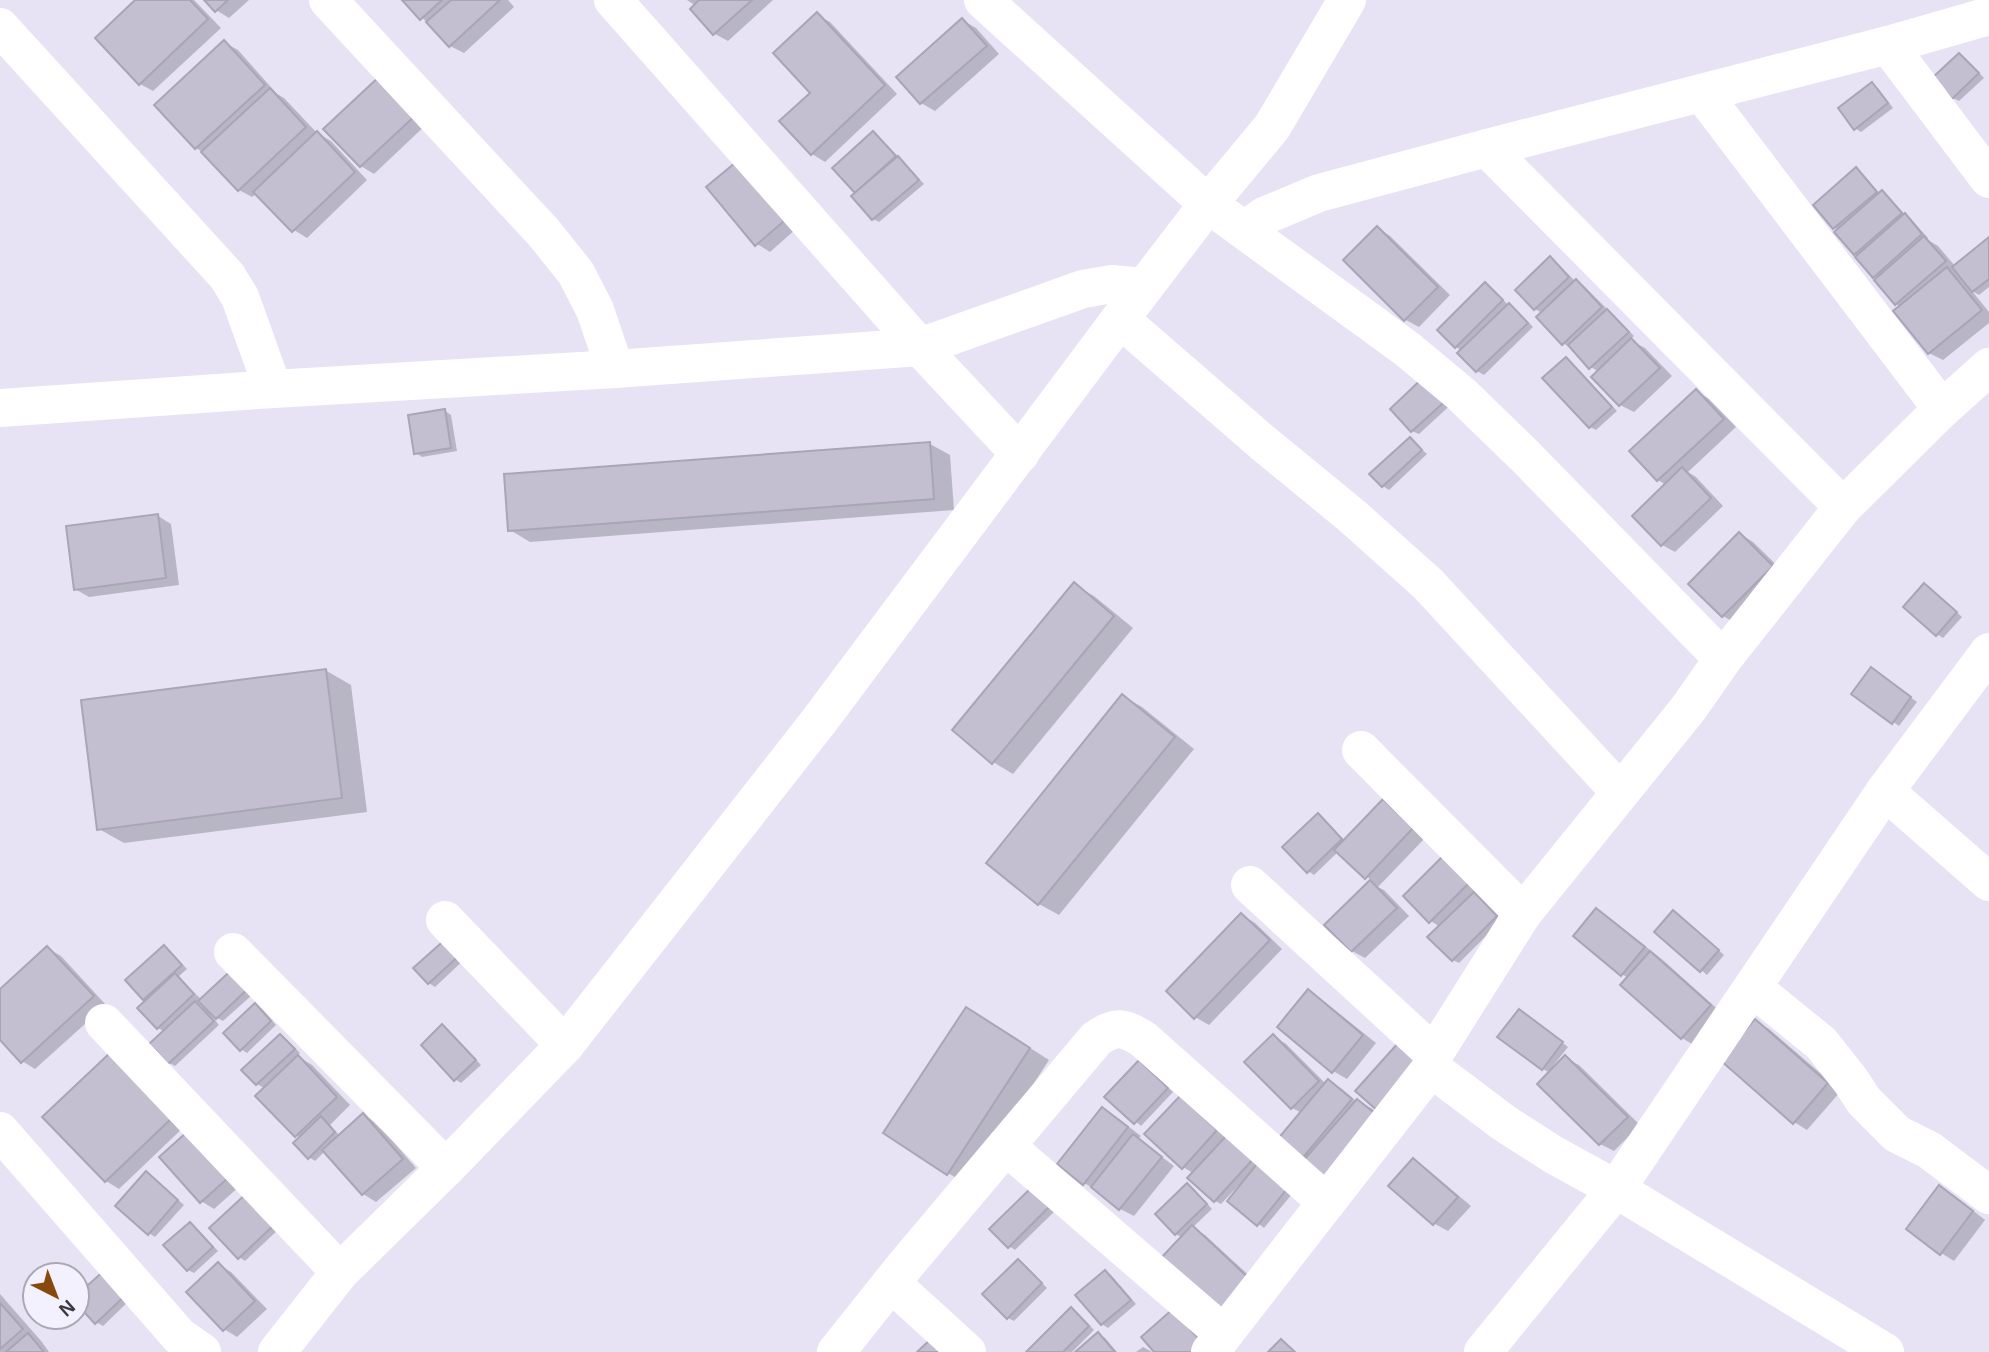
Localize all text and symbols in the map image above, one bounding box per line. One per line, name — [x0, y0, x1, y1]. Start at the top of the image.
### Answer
north arrow — [21, 1261, 91, 1331]
text: N — [55, 1296, 79, 1321]

